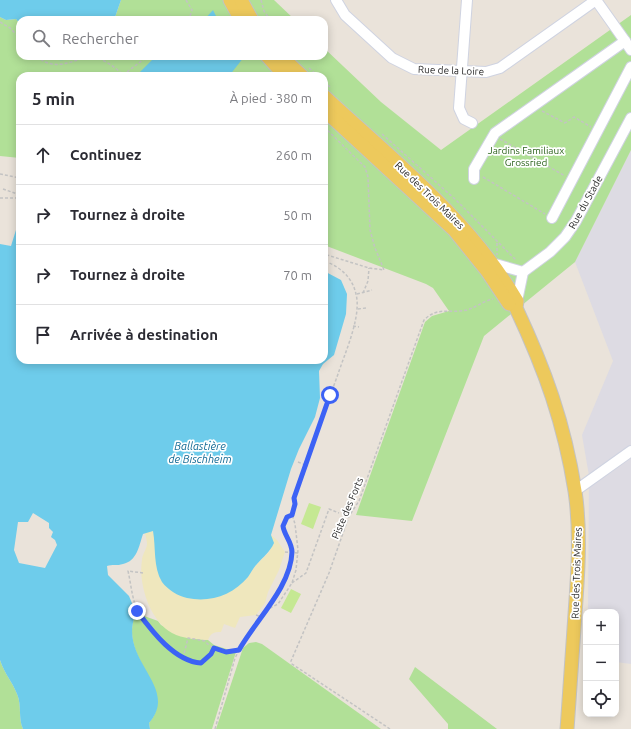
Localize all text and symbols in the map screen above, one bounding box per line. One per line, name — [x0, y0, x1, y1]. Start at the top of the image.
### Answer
search box — [16, 16, 328, 60]
icon: search — [30, 27, 52, 49]
text: Rechercher — [62, 30, 139, 47]
street label: Rue de la Loire — [418, 64, 484, 77]
text: 5 min — [32, 89, 75, 108]
text: À pied · 380 m — [230, 91, 312, 105]
icon: ahead — [32, 144, 54, 166]
park label: Jardins Familiaux Grossried — [488, 145, 564, 168]
text: Continuez — [70, 146, 141, 163]
text: 260 m — [276, 148, 312, 162]
street label: Rue des Trois Maires — [393, 160, 466, 231]
street label: Rue du Stade — [566, 174, 605, 231]
icon: right — [32, 204, 54, 226]
text: Tournez à droite — [70, 206, 185, 223]
text: 50 m — [283, 208, 312, 222]
icon: right — [32, 264, 54, 286]
text: Tournez à droite — [70, 266, 185, 283]
text: 70 m — [283, 268, 312, 282]
icon: arrive — [32, 324, 54, 346]
text: Arrivée à destination — [70, 326, 218, 343]
route start — [321, 386, 339, 404]
water label: Ballastière de Bischheim — [168, 440, 232, 465]
street label: Piste des Forts — [330, 476, 365, 541]
street label: Rue des Trois Maires — [569, 527, 584, 619]
route end — [128, 602, 146, 620]
map controls — [583, 609, 619, 717]
button: + — [583, 609, 619, 645]
button: − — [583, 645, 619, 681]
button: locate — [583, 681, 619, 717]

